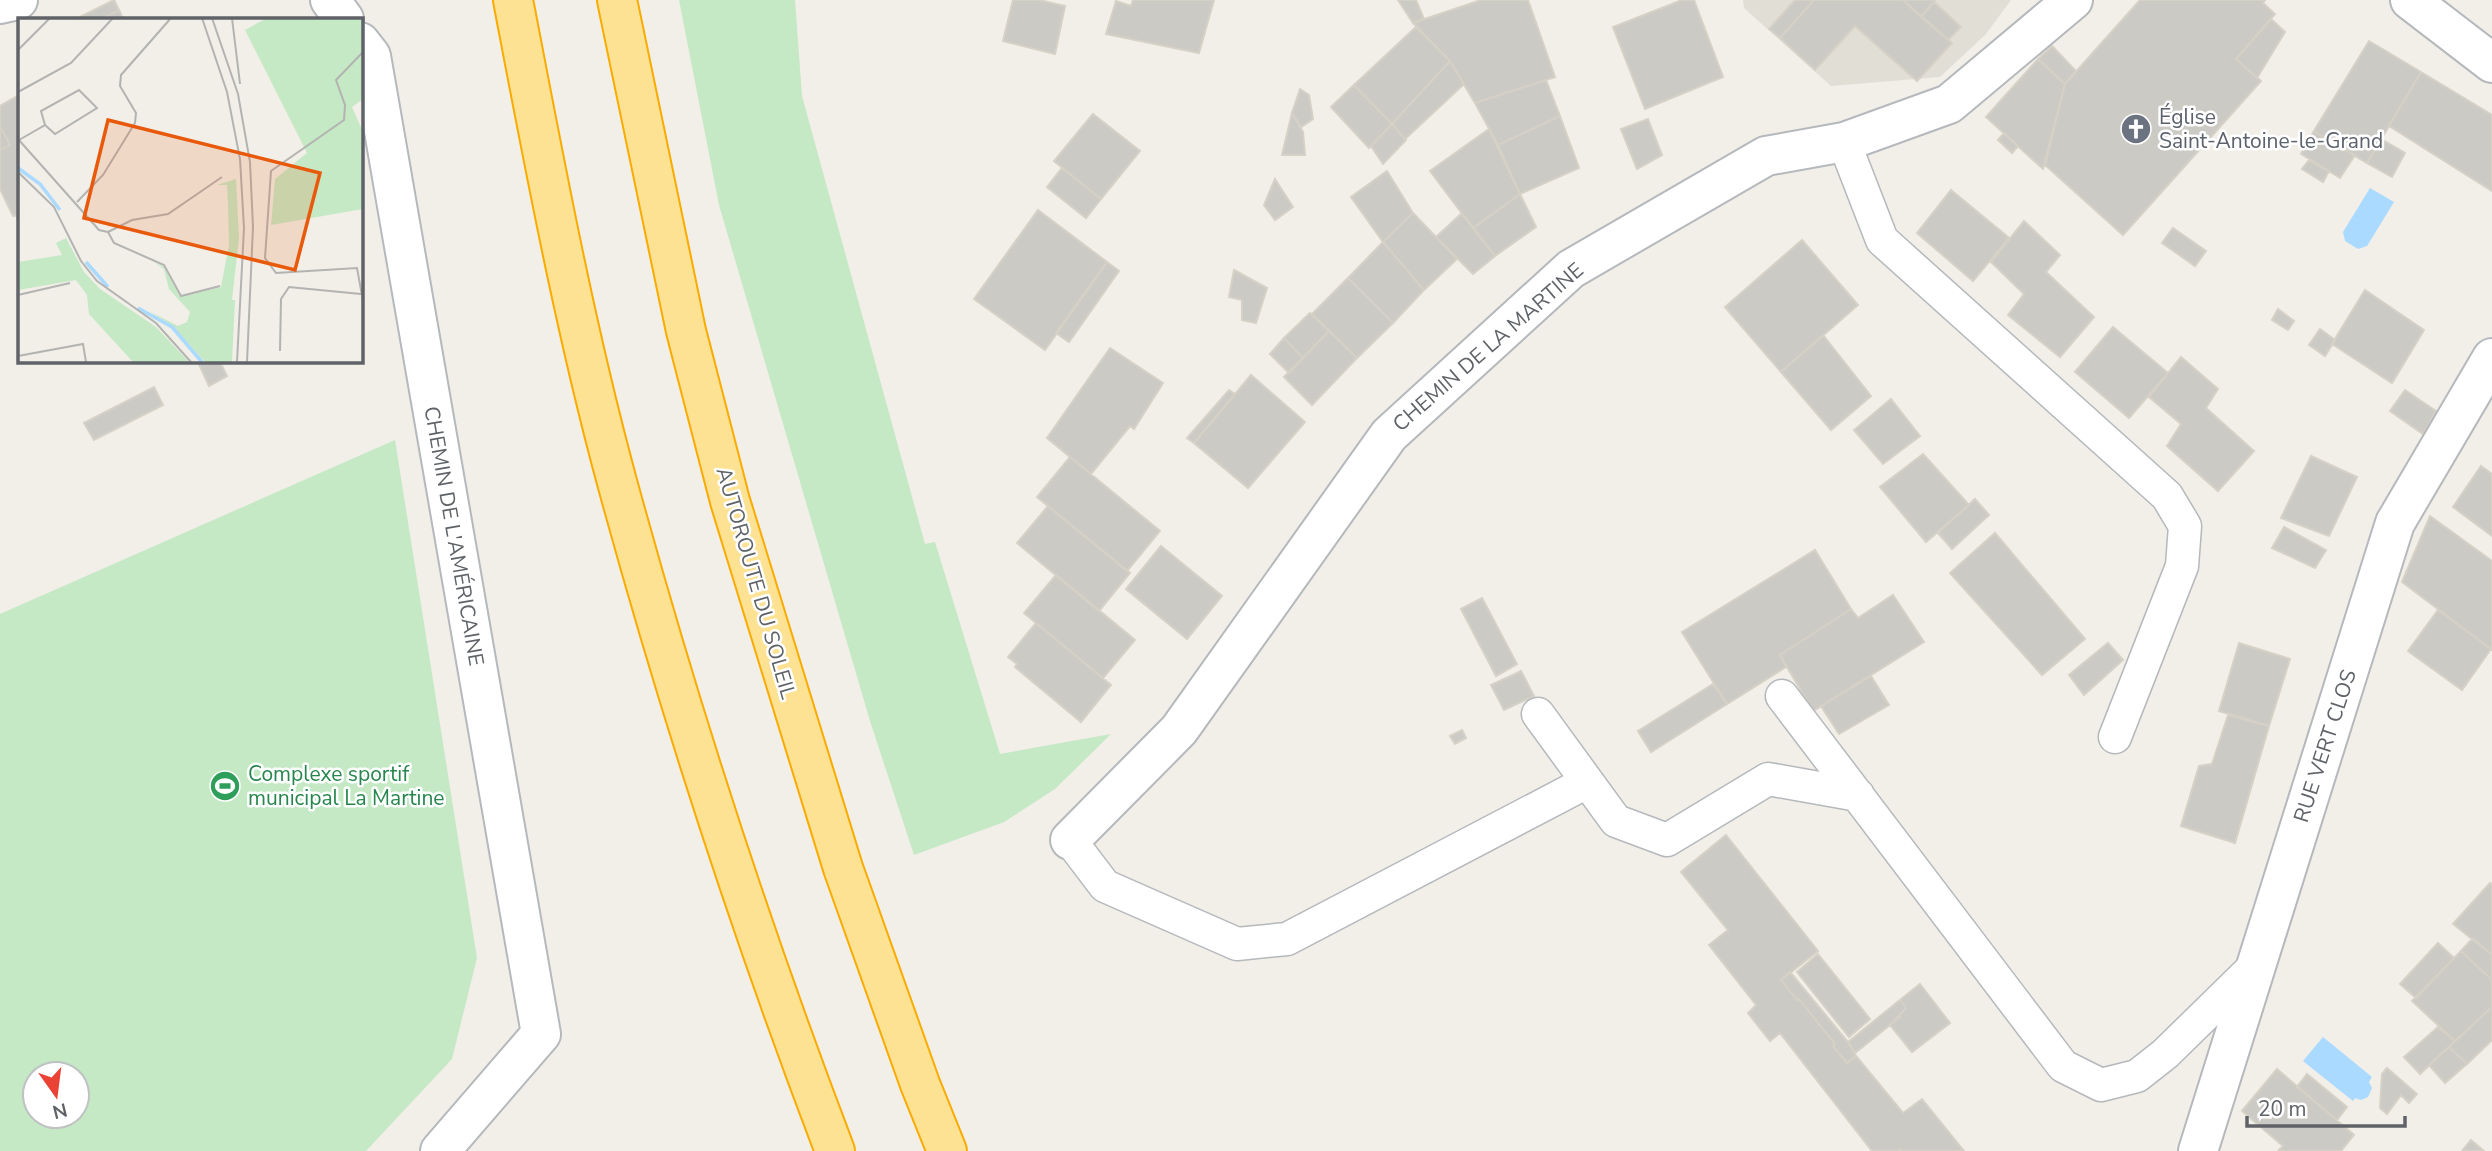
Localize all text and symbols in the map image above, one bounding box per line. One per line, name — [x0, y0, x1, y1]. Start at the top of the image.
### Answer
inset map — [18, 18, 362, 362]
place label: Église Saint-Antoine-le-Grand — [2159, 103, 2383, 155]
church icon: Église Saint-Antoine-le-Grand — [2119, 112, 2153, 146]
street label: CHEMIN DE LA MARTINE — [1387, 256, 1589, 438]
street label: CHEMIN DE L'AMÉRICAINE — [417, 404, 491, 668]
street label: AUTOROUTE DU SOLEIL — [710, 464, 803, 703]
street label: RUE VERT CLOS — [2287, 666, 2363, 826]
place label: Complexe sportif municipal La Martine — [248, 760, 445, 812]
sports icon: Complexe sportif municipal La Martine — [208, 769, 242, 803]
north arrow — [21, 1060, 91, 1130]
scale bar — [2247, 1084, 2404, 1128]
text: 20 m — [2258, 1095, 2307, 1123]
text: N — [50, 1096, 70, 1125]

